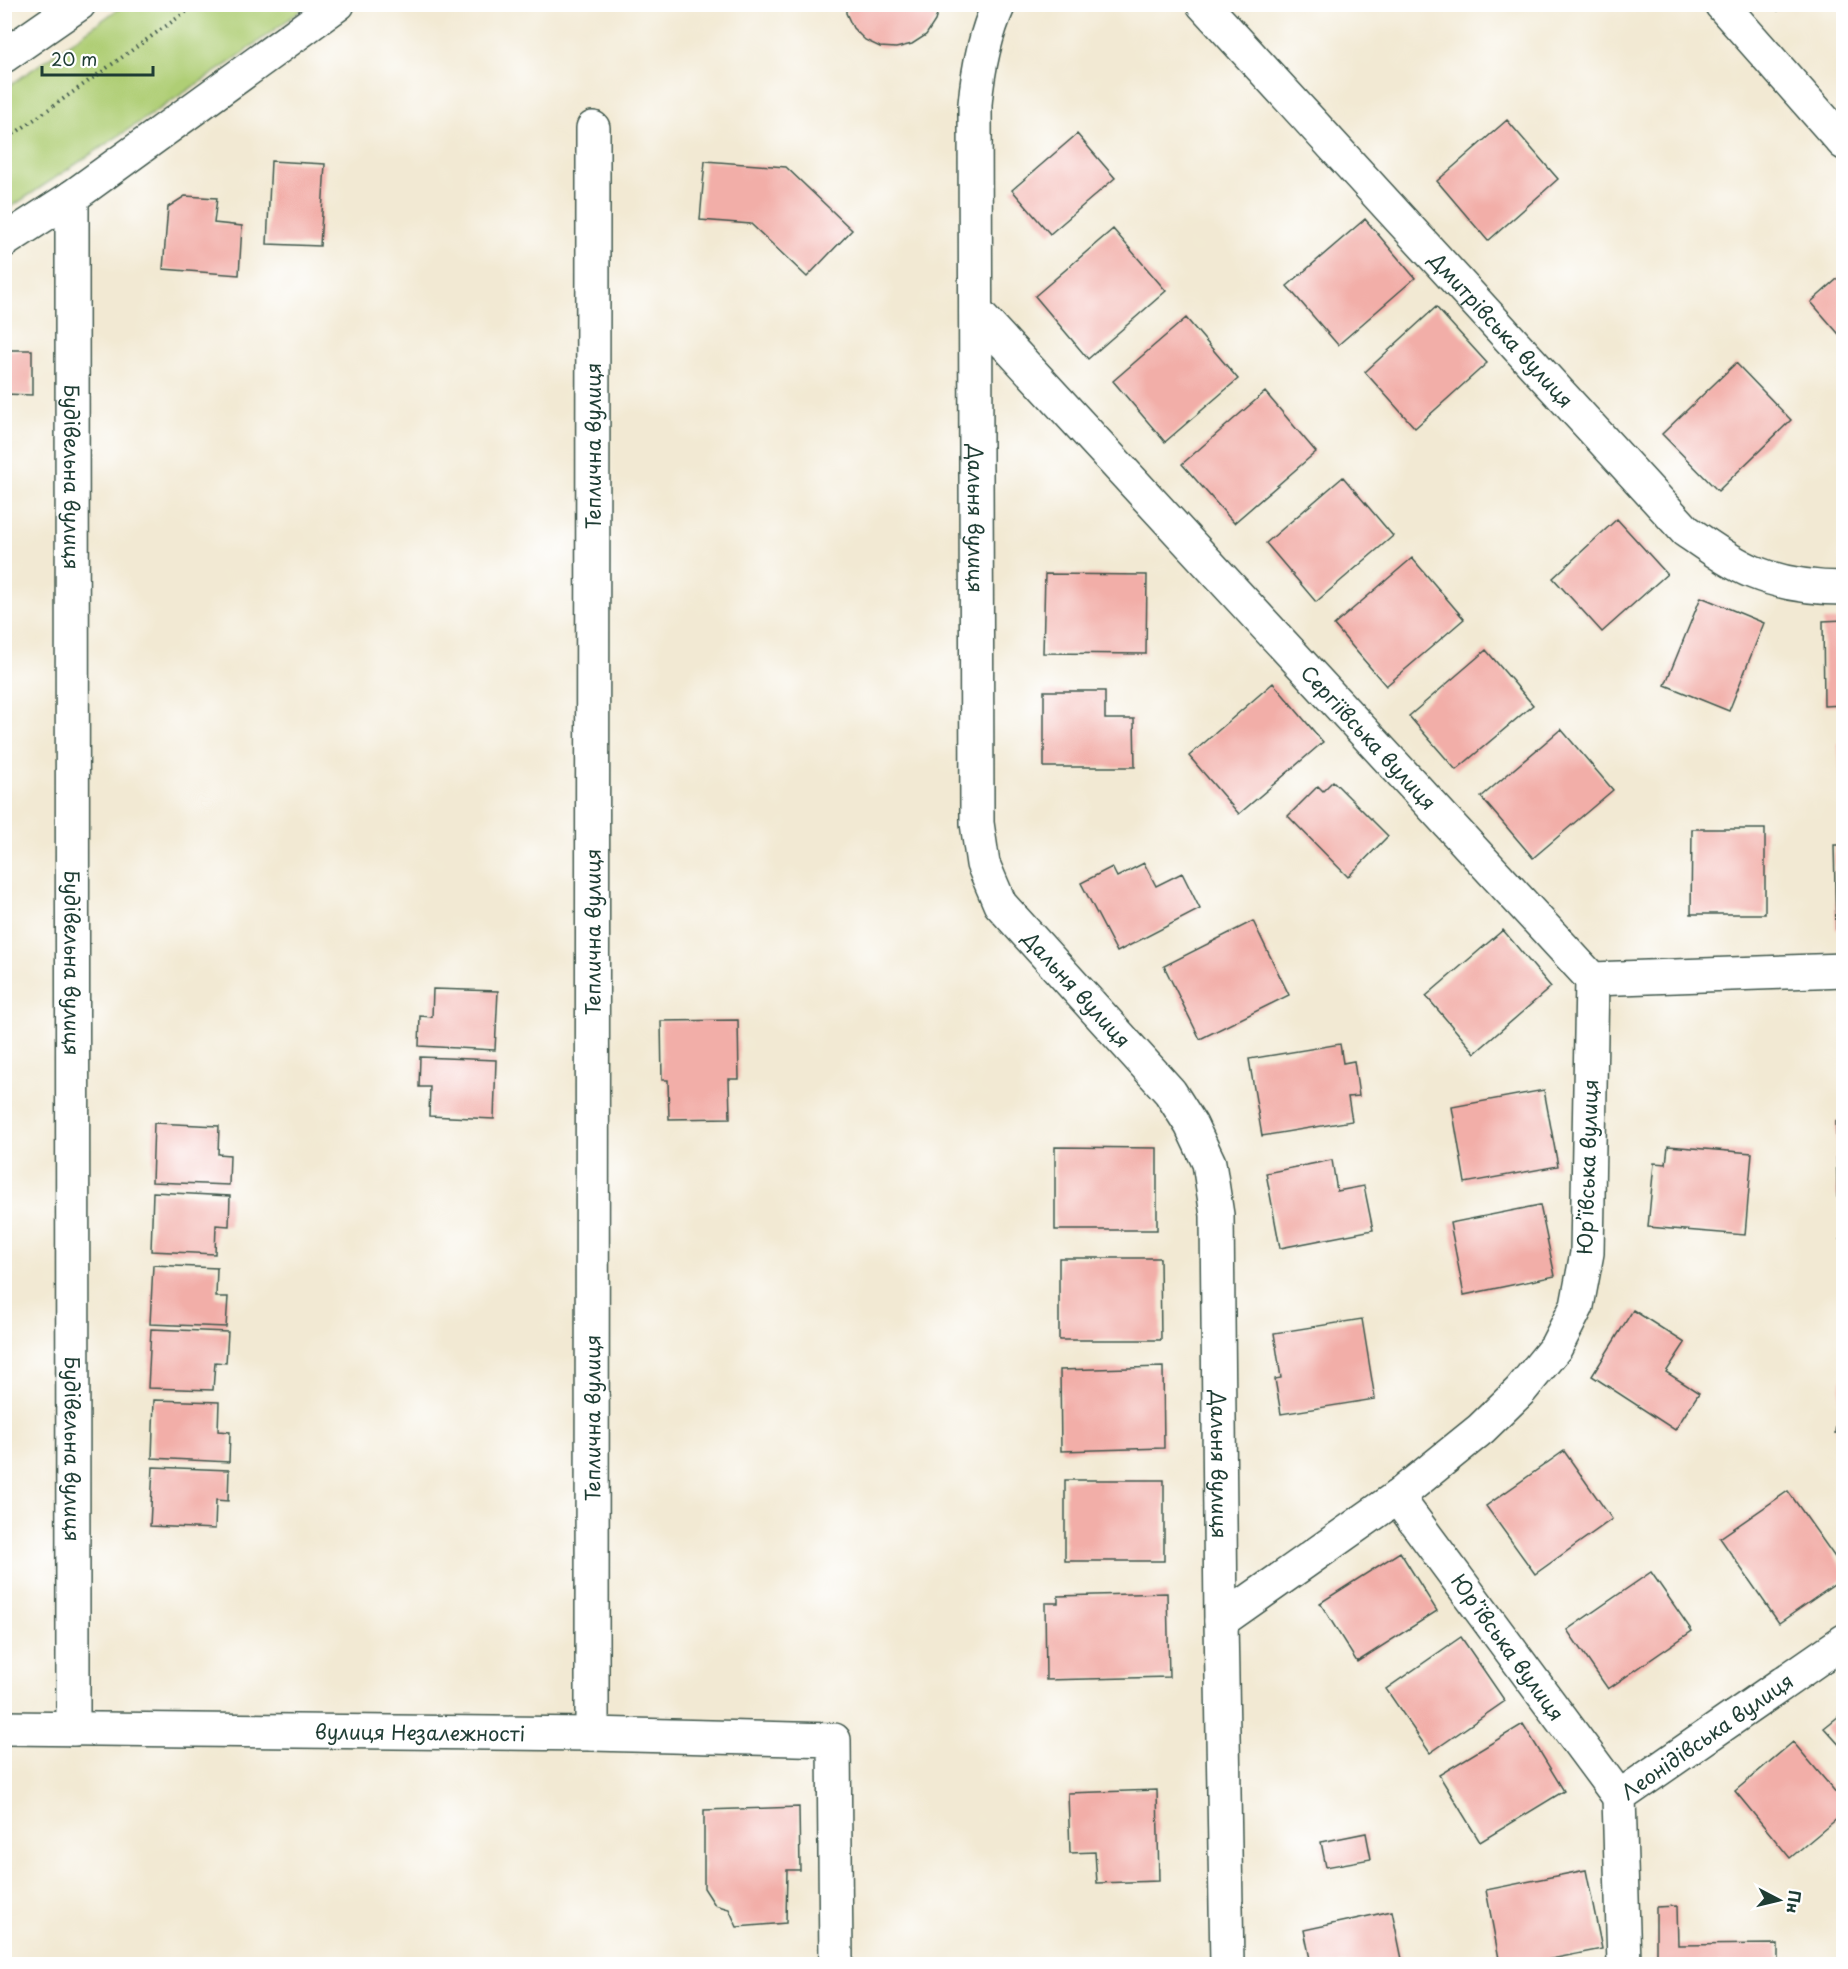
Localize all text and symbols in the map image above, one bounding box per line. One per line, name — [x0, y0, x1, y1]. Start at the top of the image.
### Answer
scale bar — [42, 39, 153, 77]
text: 20 m — [51, 45, 97, 72]
street label: Дмитрівська вулиця — [1422, 245, 1581, 414]
street label: Теплична вулиця — [578, 363, 608, 529]
street label: Будівельна вулиця — [57, 385, 87, 569]
street label: Дальня вулиця — [961, 444, 991, 593]
street label: Сергіївська вулиця — [1294, 658, 1443, 816]
street label: Теплична вулиця — [577, 849, 608, 1015]
street label: Будівельна вулиця — [57, 871, 88, 1055]
street label: Дальня вулиця — [1016, 923, 1138, 1054]
street label: Юрʼївська вулиця — [1569, 1079, 1605, 1255]
street label: Теплична вулиця — [577, 1335, 607, 1501]
street label: Будівельна вулиця — [58, 1357, 88, 1541]
street label: Дальня вулиця — [1204, 1389, 1235, 1539]
street label: Юрʼївська вулиця — [1444, 1567, 1572, 1727]
street label: Леонідівська вулиця — [1615, 1666, 1799, 1806]
street label: вулиця Незалежності — [315, 1716, 525, 1748]
north arrow — [1749, 1870, 1809, 1930]
text: Пн — [1782, 1889, 1808, 1915]

